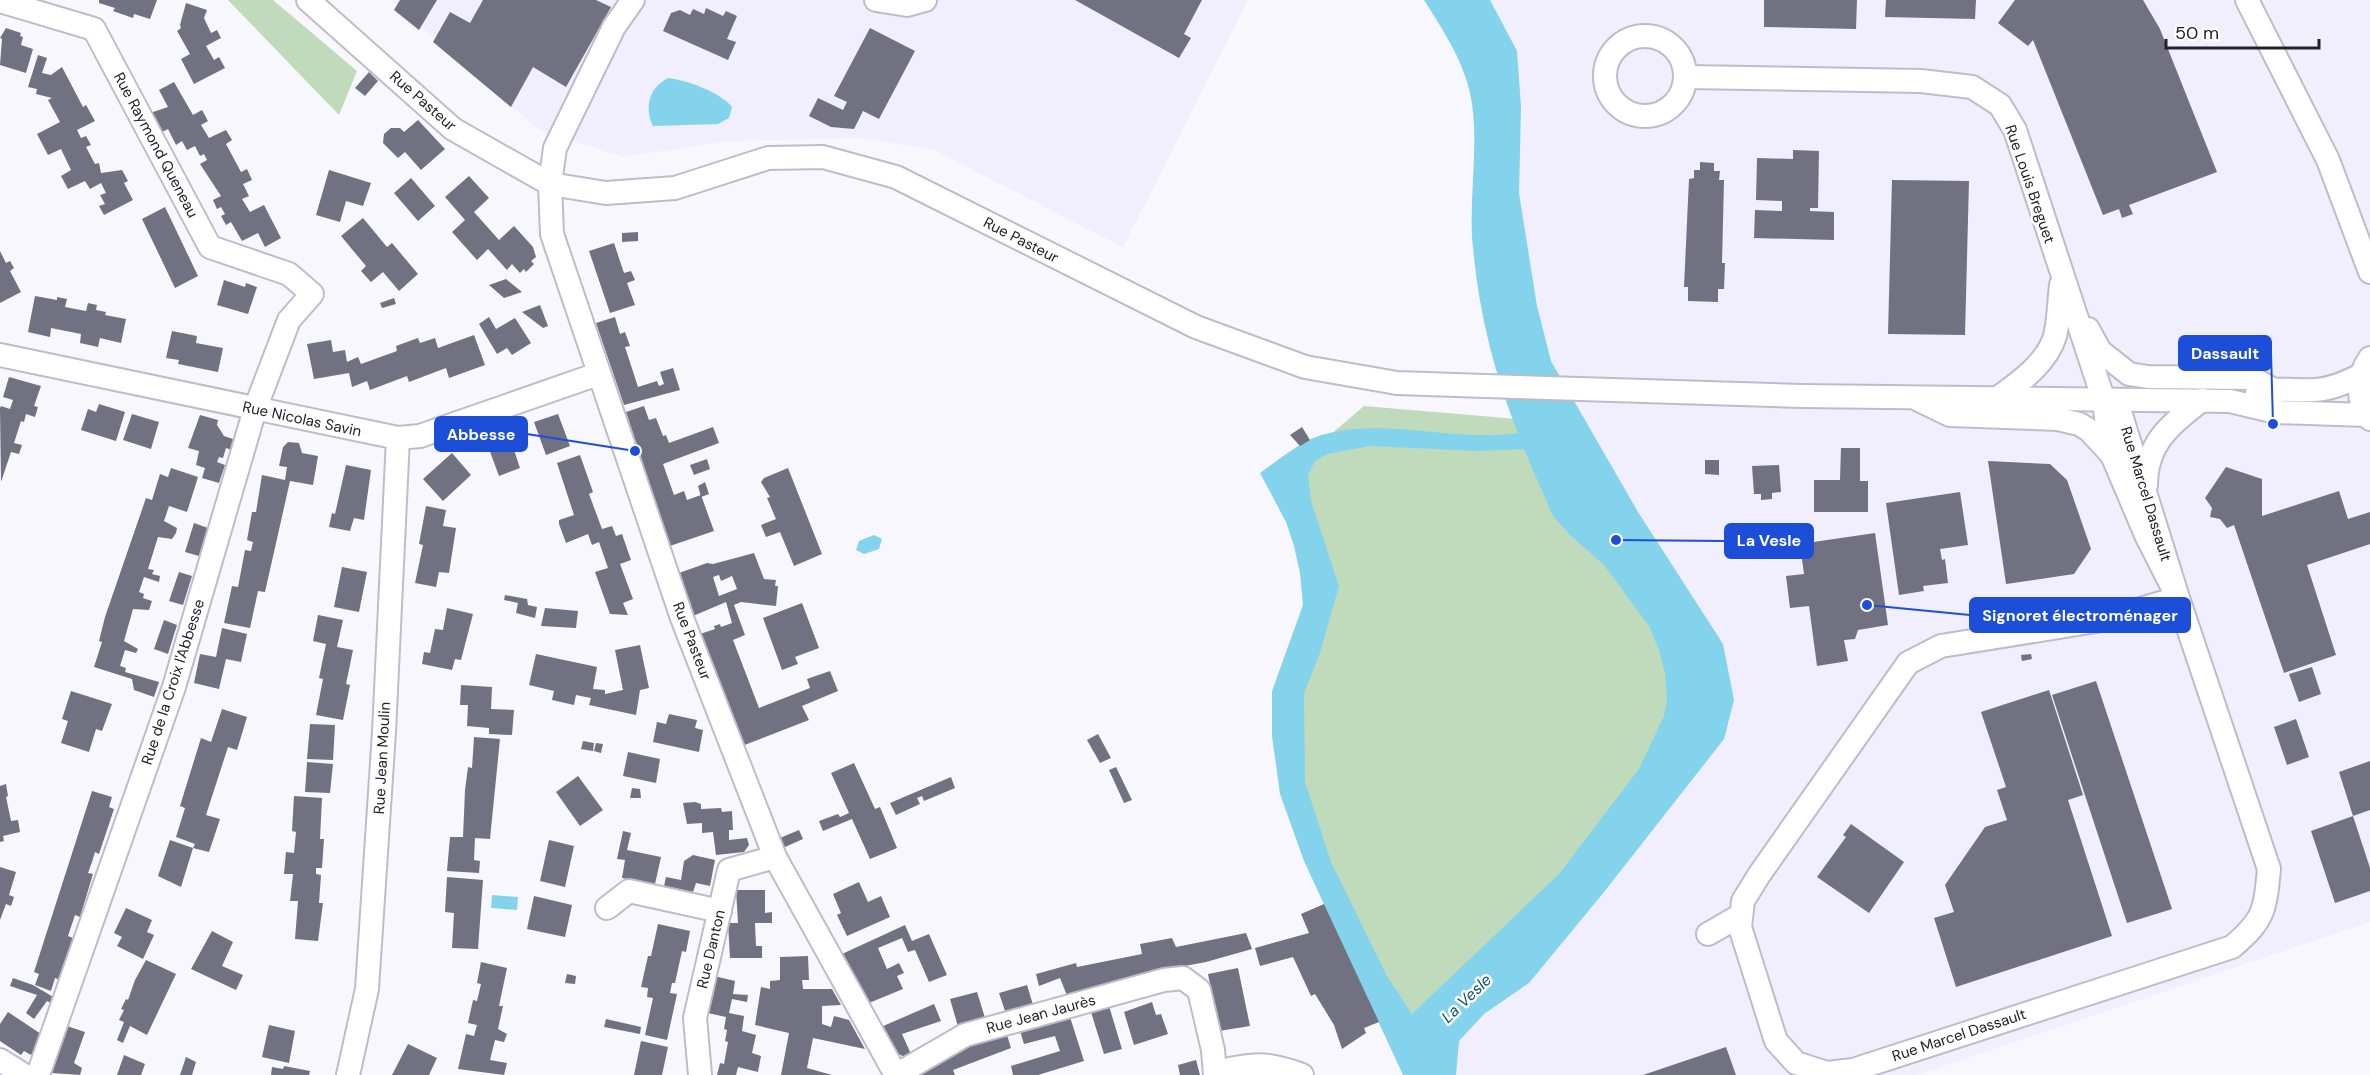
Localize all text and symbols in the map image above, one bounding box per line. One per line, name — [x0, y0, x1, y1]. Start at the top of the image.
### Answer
scale bar — [2166, 12, 2319, 50]
text: 50 m — [2175, 21, 2219, 45]
street label: Rue Pasteur — [385, 67, 461, 136]
street label: Rue Raymond Queneau — [109, 69, 203, 221]
street label: Rue Louis Breguet — [2000, 122, 2060, 246]
street label: Rue Pasteur — [980, 212, 1062, 268]
callout: Dassault — [2179, 336, 2271, 370]
text: Dassault — [2191, 343, 2259, 364]
street label: Rue Nicolas Savin — [241, 397, 363, 441]
callout: Abbesse — [435, 417, 527, 451]
text: Abbesse — [447, 424, 515, 445]
street label: Rue Marcel Dassault — [2116, 424, 2176, 564]
callout: La Vesle — [1725, 524, 1813, 558]
text: La Vesle — [1737, 530, 1801, 551]
street label: Rue de la Croix l'Abbesse — [137, 597, 209, 767]
callout: Signoret électroménager — [1970, 598, 2190, 632]
street label: Rue Pasteur — [668, 599, 716, 683]
text: Signoret électroménager — [1982, 605, 2178, 626]
street label: Rue Jean Moulin — [369, 701, 395, 815]
street label: Rue Danton — [692, 908, 730, 990]
water label: La Vesle — [1437, 969, 1496, 1027]
street label: Rue Jean Jaurès — [984, 990, 1098, 1038]
street label: Rue Marcel Dassault — [1889, 1004, 2029, 1066]

